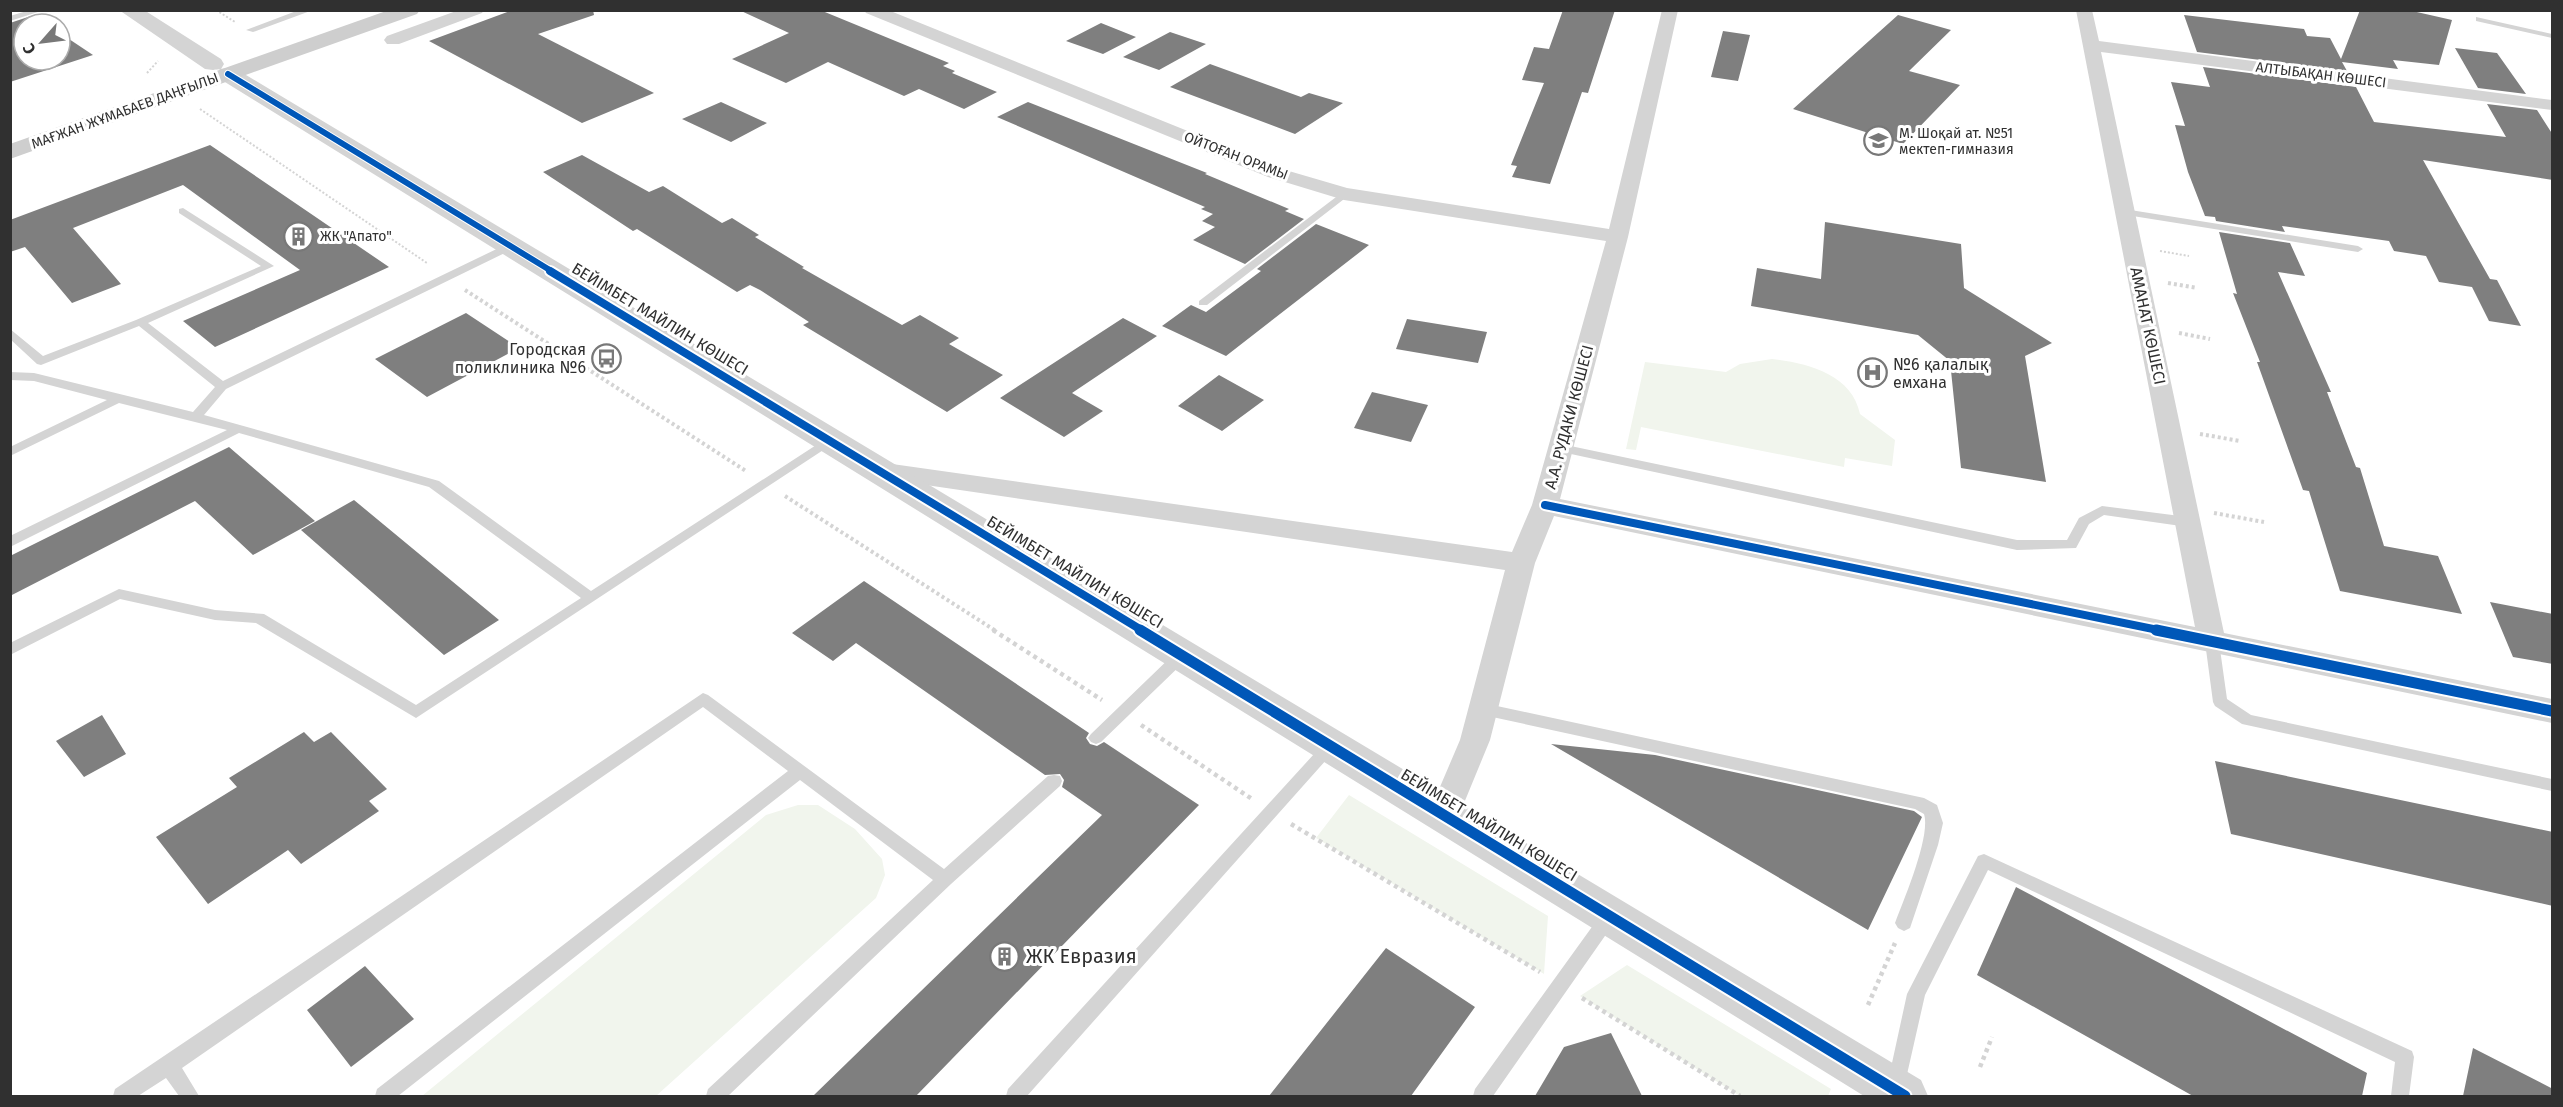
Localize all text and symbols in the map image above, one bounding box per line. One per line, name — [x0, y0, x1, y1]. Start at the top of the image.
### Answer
north arrow — [12, 12, 72, 72]
text: С — [18, 40, 40, 57]
street label: АЛТЫБАҚАН КӨШЕСІ — [2255, 59, 2387, 91]
street label: МАҒЖАН ЖҰМАБАЕВ ДАҢҒЫЛЫ — [29, 69, 221, 153]
school or university icon: М. Шоқай ат. №51 мектеп-гимназия — [1862, 125, 1894, 157]
place label: М. Шоқай ат. №51 мектеп-гимназия — [1899, 125, 2014, 158]
street label: ОЙТОҒАН ОРАМЫ — [1182, 128, 1290, 184]
building icon: ЖК "Апато" — [283, 220, 315, 252]
place label: ЖК "Апато" — [320, 228, 392, 245]
street label: БЕЙІМБЕТ МАЙЛИН КӨШЕСІ — [568, 259, 752, 379]
street label: АМАНАТ КӨШЕСІ — [2126, 265, 2170, 387]
place label: Городская поликлиника №6 — [455, 340, 586, 377]
bus stop icon: Городская поликлиника №6 — [591, 342, 623, 374]
street label: А.А. РУДАКИ КӨШЕСІ — [1541, 343, 1597, 491]
place label: №6 қалалық емхана — [1893, 355, 1989, 392]
hospital icon: №6 қалалық емхана — [1856, 357, 1888, 389]
street label: БЕЙІМБЕТ МАЙЛИН КӨШЕСІ — [983, 512, 1167, 632]
street label: БЕЙІМБЕТ МАЙЛИН КӨШЕСІ — [1397, 765, 1581, 885]
building icon: ЖК Евразия — [989, 940, 1021, 972]
place label: ЖК Евразия — [1026, 944, 1137, 968]

